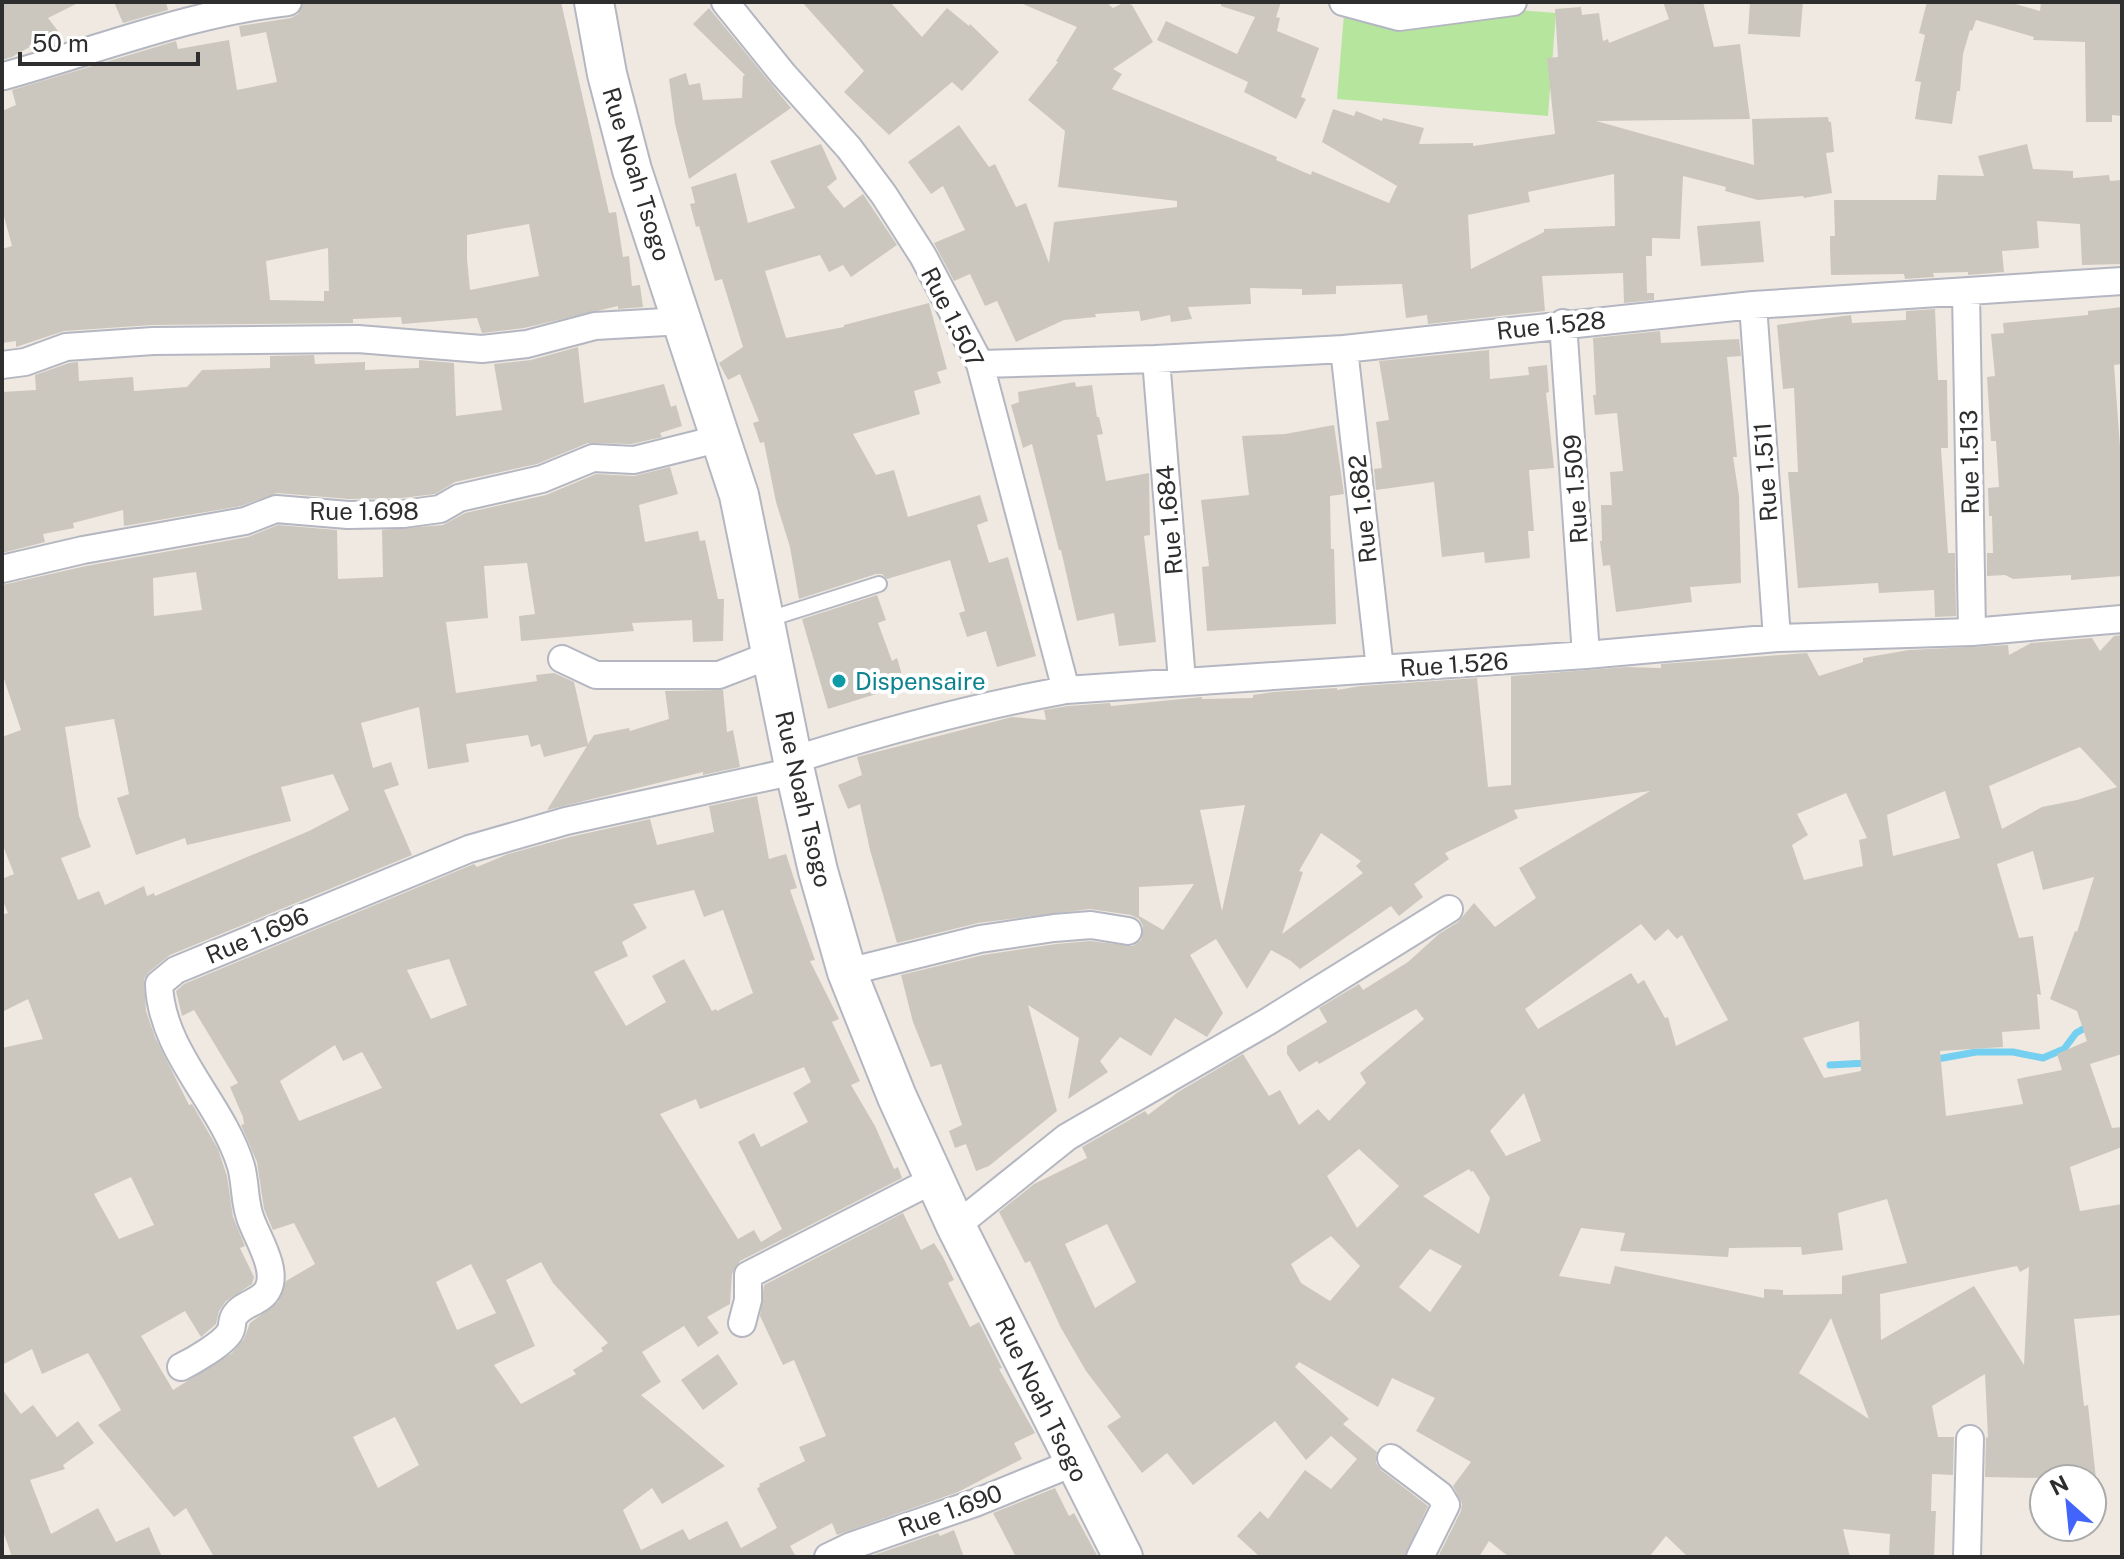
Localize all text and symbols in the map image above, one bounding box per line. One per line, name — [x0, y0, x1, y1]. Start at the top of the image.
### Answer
scale bar — [20, 16, 198, 66]
text: 50 m — [32, 29, 89, 57]
street label: Rue Noah Tsogo — [597, 84, 677, 264]
street label: Rue 1.507 — [916, 262, 990, 372]
street label: Rue 1.528 — [1495, 305, 1607, 345]
street label: Rue 1.513 — [1954, 409, 1984, 515]
street label: Rue 1.511 — [1748, 421, 1782, 523]
street label: Rue 1.509 — [1557, 434, 1593, 544]
street label: Rue 1.682 — [1342, 453, 1382, 565]
street label: Rue 1.684 — [1150, 464, 1188, 576]
street label: Rue 1.698 — [309, 497, 419, 525]
street label: Rue 1.526 — [1399, 646, 1509, 682]
place label: Dispensaire — [855, 667, 986, 695]
marker: Dispensaire — [830, 672, 848, 690]
street label: Rue Noah Tsogo — [770, 708, 838, 890]
street label: Rue 1.696 — [201, 901, 313, 969]
street label: Rue Noah Tsogo — [990, 1312, 1094, 1486]
north arrow — [2028, 1463, 2108, 1543]
text: N — [2045, 1470, 2072, 1501]
street label: Rue 1.690 — [894, 1478, 1006, 1542]

